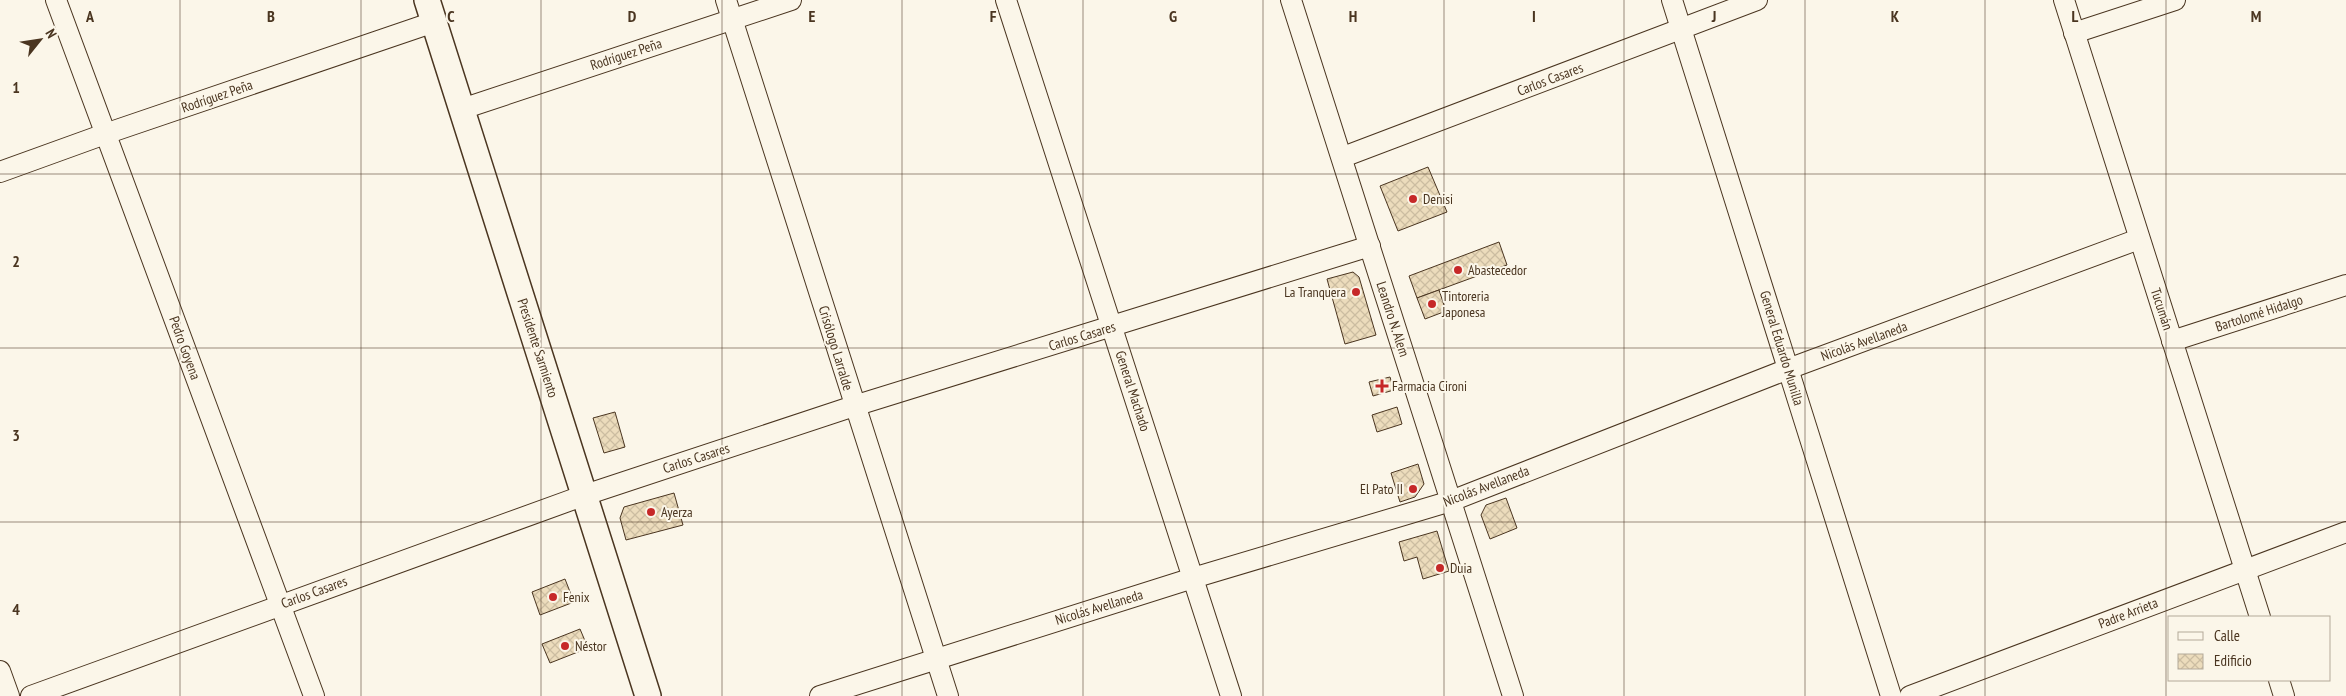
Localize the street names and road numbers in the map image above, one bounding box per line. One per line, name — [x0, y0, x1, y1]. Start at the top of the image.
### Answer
street label: Rodríguez Peña — [588, 34, 664, 74]
street label: Carlos Casares — [1514, 58, 1586, 100]
street label: Rodríguez Peña — [179, 75, 255, 117]
street label: Leandro N. Alem — [1372, 279, 1414, 359]
street label: Tucumán — [2147, 286, 2177, 332]
street label: General Eduardo Munilla — [1756, 288, 1808, 408]
street label: Bartolomé Hidalgo — [2213, 290, 2305, 336]
street label: Presidente Sarmiento — [514, 296, 562, 400]
street label: Crisólogo Larralde — [815, 303, 858, 393]
street label: Pedro Goyena — [165, 314, 205, 382]
street label: Carlos Casares — [1046, 317, 1118, 355]
street label: Nicolás Avellaneda — [1818, 317, 1910, 365]
street label: General Machado — [1112, 348, 1154, 434]
street label: Carlos Casares — [660, 439, 732, 477]
street label: Nicolás Avellaneda — [1440, 461, 1532, 511]
street label: Carlos Casares — [278, 572, 350, 612]
street label: Nicolás Avellaneda — [1053, 585, 1145, 629]
street label: Padre Arrieta — [2096, 593, 2160, 633]

